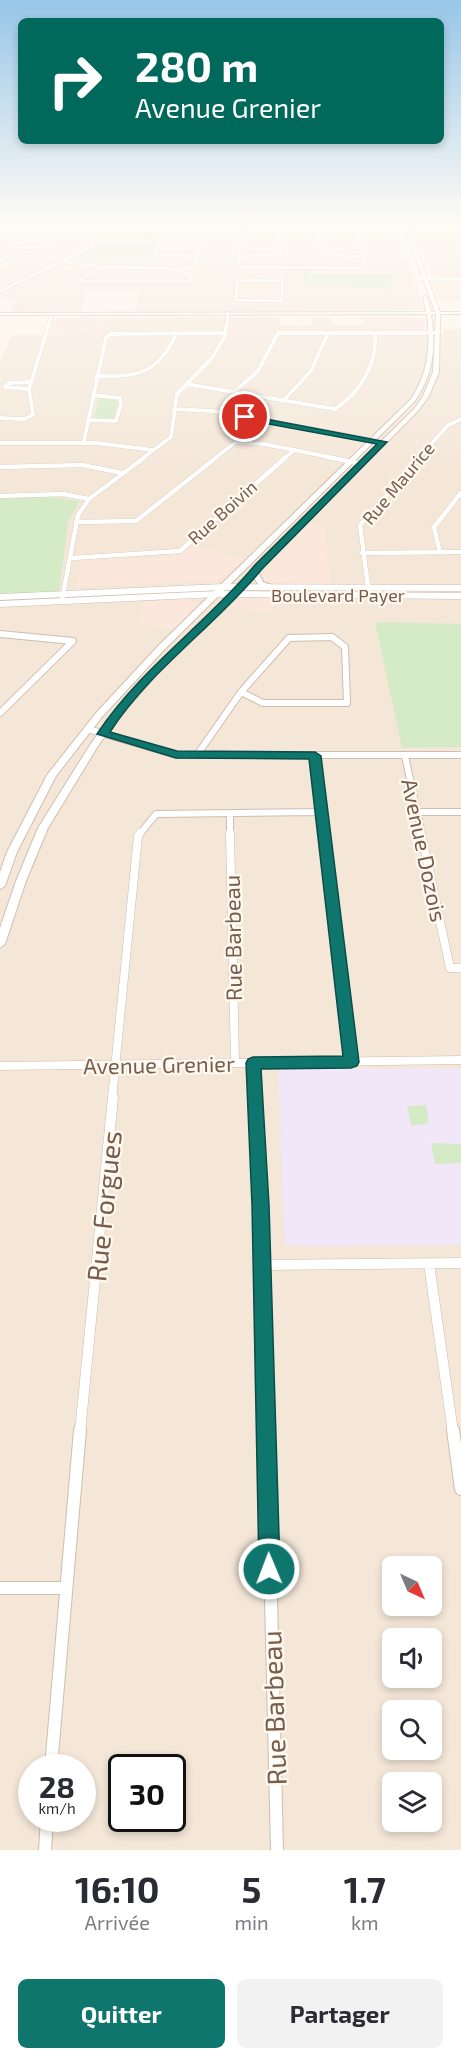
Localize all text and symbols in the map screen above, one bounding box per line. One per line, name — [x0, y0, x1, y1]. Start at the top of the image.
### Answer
text: 280 m — [135, 40, 258, 90]
icon: right — [36, 42, 114, 120]
text: Avenue Grenier — [135, 91, 321, 123]
pin — [219, 391, 270, 442]
icon: arrive — [228, 400, 261, 433]
street label: Rue Maurice — [357, 437, 439, 529]
street label: Rue Boivin — [183, 475, 261, 549]
street label: Boulevard Payer — [271, 584, 405, 606]
street label: Avenue Dozois — [397, 776, 453, 924]
street label: Rue Barbeau — [218, 875, 246, 1001]
street label: Avenue Grenier — [83, 1050, 235, 1078]
street label: Rue Forgues — [79, 1129, 128, 1283]
position arrow — [237, 1537, 301, 1601]
north arrow — [382, 1556, 442, 1616]
map controls — [382, 1556, 442, 1832]
button: sound — [382, 1628, 442, 1688]
street label: Rue Barbeau — [254, 1630, 292, 1786]
button: search — [382, 1700, 442, 1760]
speed limit sign: 30 — [108, 1754, 186, 1832]
text: 28 — [39, 1768, 75, 1804]
button: layers — [382, 1772, 442, 1832]
text: km/h — [38, 1799, 76, 1817]
text: 16:10 — [75, 1867, 159, 1910]
text: 5 — [242, 1867, 261, 1910]
text: 1.7 — [344, 1867, 386, 1910]
text: Arrivée — [85, 1910, 150, 1934]
text: min — [235, 1910, 269, 1934]
text: km — [351, 1910, 379, 1934]
button: Quitter — [18, 1979, 225, 2048]
button: Partager — [237, 1979, 443, 2048]

